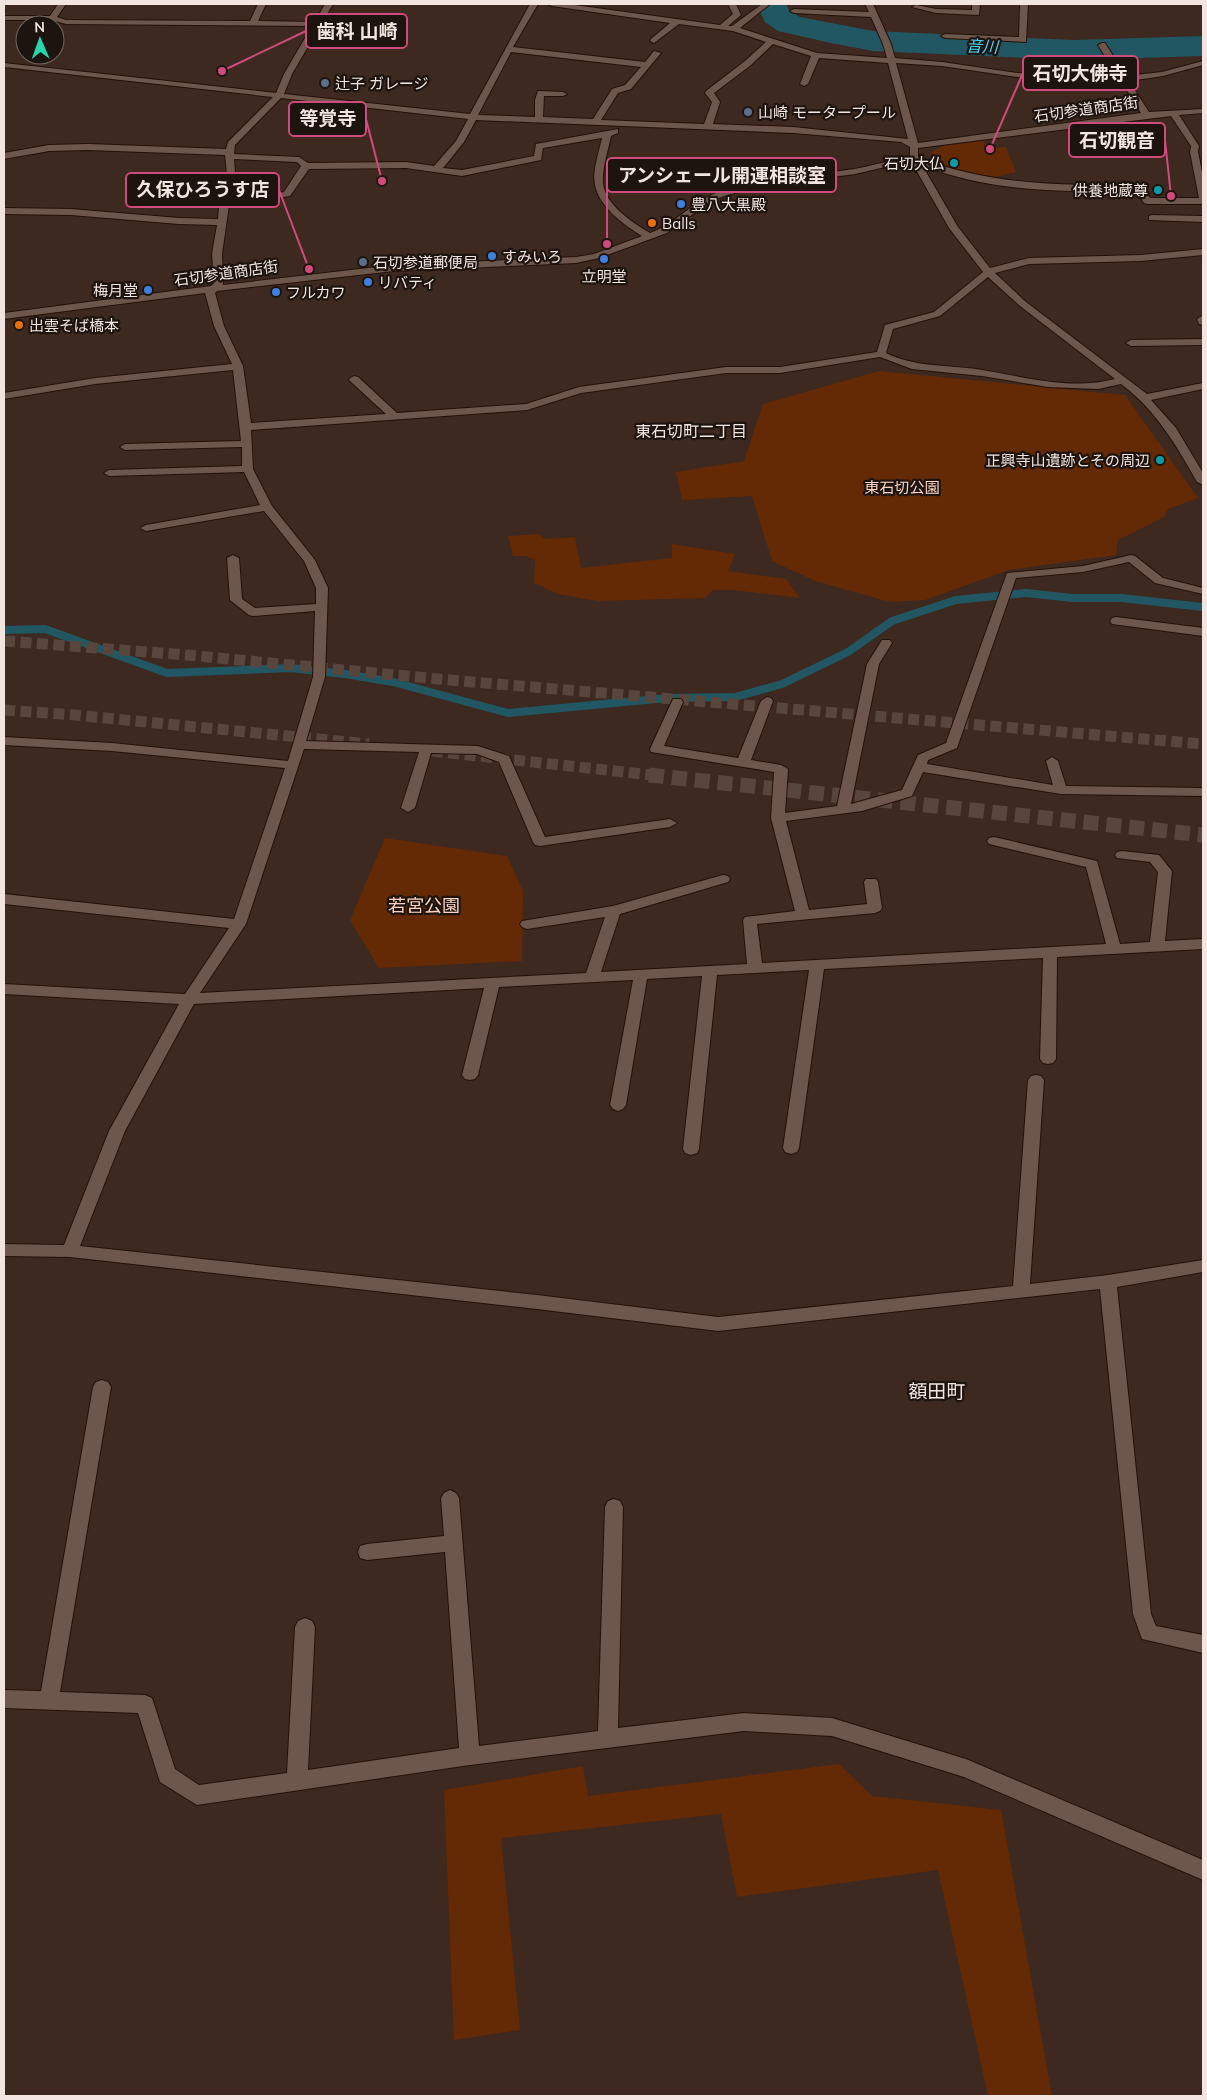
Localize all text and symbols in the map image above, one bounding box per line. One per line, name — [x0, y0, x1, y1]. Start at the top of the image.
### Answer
callout: 歯科 山崎 — [306, 14, 407, 48]
north arrow — [15, 15, 65, 65]
text: N — [34, 18, 45, 36]
text: 歯科 山崎 — [316, 19, 398, 43]
water label: 音川 — [965, 35, 1000, 57]
callout: 石切大佛寺 — [1023, 56, 1138, 90]
text: 石切大佛寺 — [1032, 61, 1128, 85]
place label: 辻子 ガレージ — [335, 74, 429, 93]
marker: 辻子 ガレージ — [319, 77, 331, 89]
street label: 石切参道商店街 — [1033, 92, 1139, 126]
callout: 等覚寺 — [289, 102, 366, 136]
place label: 山崎 モータープール — [758, 103, 896, 122]
text: 等覚寺 — [299, 106, 357, 130]
marker: 山崎 モータープール — [742, 106, 754, 118]
callout: 石切観音 — [1069, 123, 1165, 157]
text: 石切観音 — [1079, 128, 1155, 152]
place label: 石切大仏 — [884, 154, 944, 173]
marker: 石切大仏 — [948, 157, 960, 169]
callout: アンシェール開運相談室 — [607, 158, 836, 192]
text: アンシェール開運相談室 — [618, 163, 826, 187]
callout: 久保ひろうす店 — [126, 173, 279, 207]
text: 久保ひろうす店 — [136, 177, 270, 201]
place label: 供養地蔵尊 — [1073, 181, 1148, 200]
marker: 供養地蔵尊 — [1152, 184, 1164, 196]
place label: 豊八大黒殿 — [691, 195, 766, 214]
marker: 豊八大黒殿 — [675, 198, 687, 210]
place label: Balls — [662, 214, 696, 233]
marker: Balls — [646, 217, 658, 229]
place label: すみいろ — [502, 247, 562, 266]
marker: すみいろ — [486, 250, 498, 262]
place label: 石切参道郵便局 — [373, 253, 478, 272]
marker: 立明堂 — [598, 253, 610, 265]
street label: 石切参道商店街 — [173, 256, 279, 290]
marker: 石切参道郵便局 — [357, 256, 369, 268]
place label: 立明堂 — [581, 267, 627, 286]
place label: リバティ — [378, 273, 437, 292]
marker: リバティ — [362, 276, 374, 288]
place label: 梅月堂 — [93, 281, 138, 300]
place label: フルカワ — [286, 283, 346, 302]
marker: 梅月堂 — [142, 284, 154, 296]
marker: フルカワ — [270, 286, 282, 298]
place label: 出雲そば橋本 — [29, 316, 119, 335]
marker: 出雲そば橋本 — [13, 319, 25, 331]
district label: 東石切町二丁目 — [635, 421, 747, 441]
place label: 正興寺山遺跡とその周辺 — [985, 451, 1150, 470]
marker: 正興寺山遺跡とその周辺 — [1154, 454, 1166, 466]
park label: 東石切公園 — [864, 478, 940, 497]
park label: 若宮公園 — [388, 894, 460, 917]
district label: 額田町 — [908, 1379, 966, 1403]

